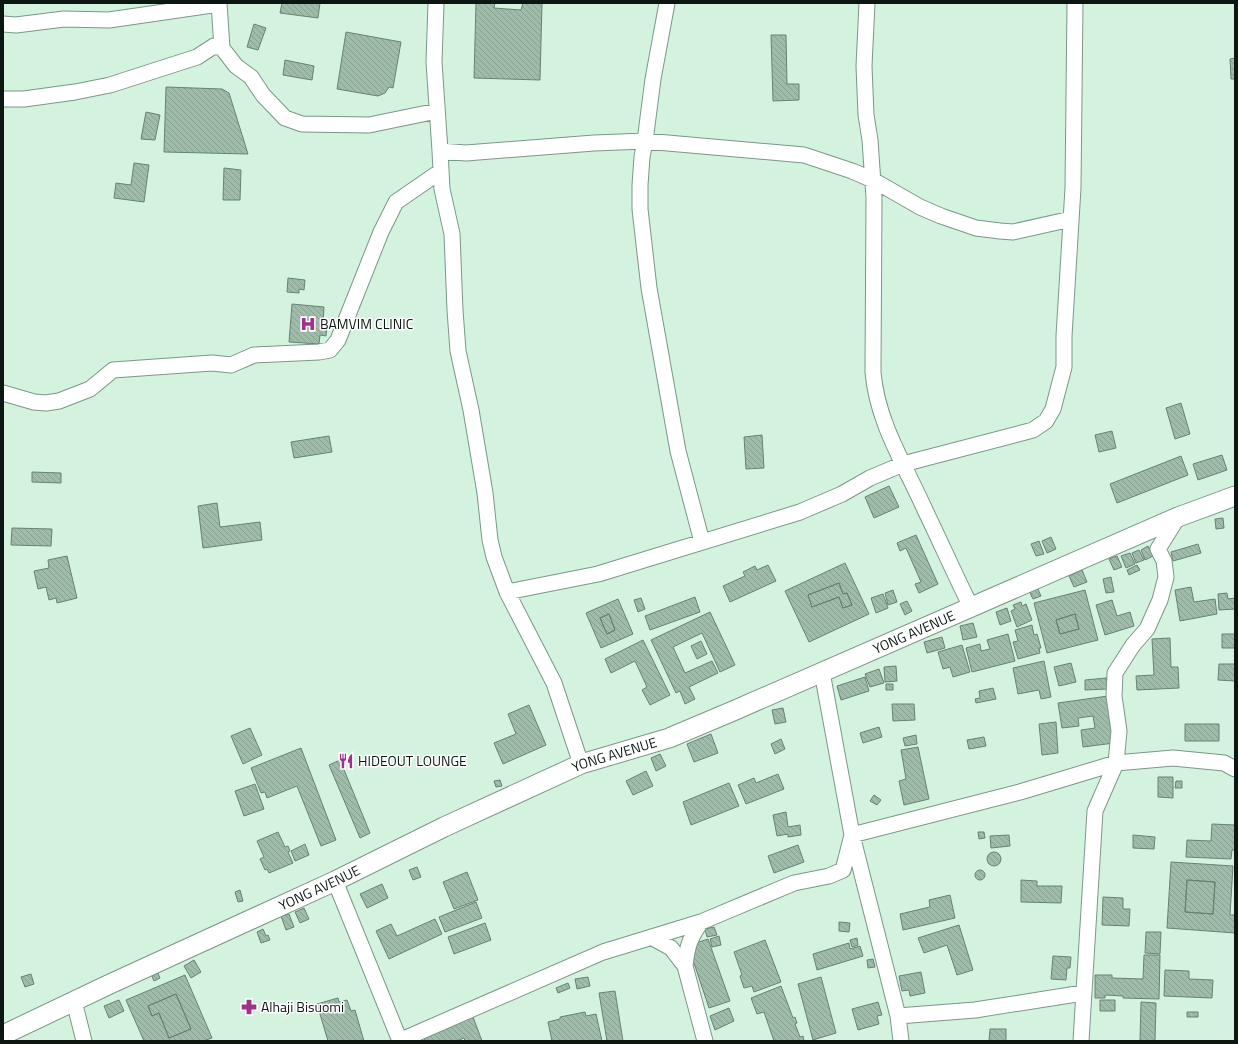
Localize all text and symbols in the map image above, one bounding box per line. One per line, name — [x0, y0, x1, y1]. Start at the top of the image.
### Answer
place label: BAMVIM CLINIC — [320, 313, 414, 334]
hospital icon: BAMVIM CLINIC — [299, 315, 317, 333]
street label: YONG AVENUE — [869, 604, 958, 659]
street label: YONG AVENUE — [568, 731, 659, 777]
place label: HIDEOUT LOUNGE — [358, 750, 467, 771]
restaurant icon: HIDEOUT LOUNGE — [337, 752, 355, 770]
street label: YONG AVENUE — [275, 859, 364, 915]
place label: Alhaji Bisuomi — [261, 996, 344, 1017]
pharmacy icon: Alhaji Bisuomi — [240, 998, 258, 1016]

